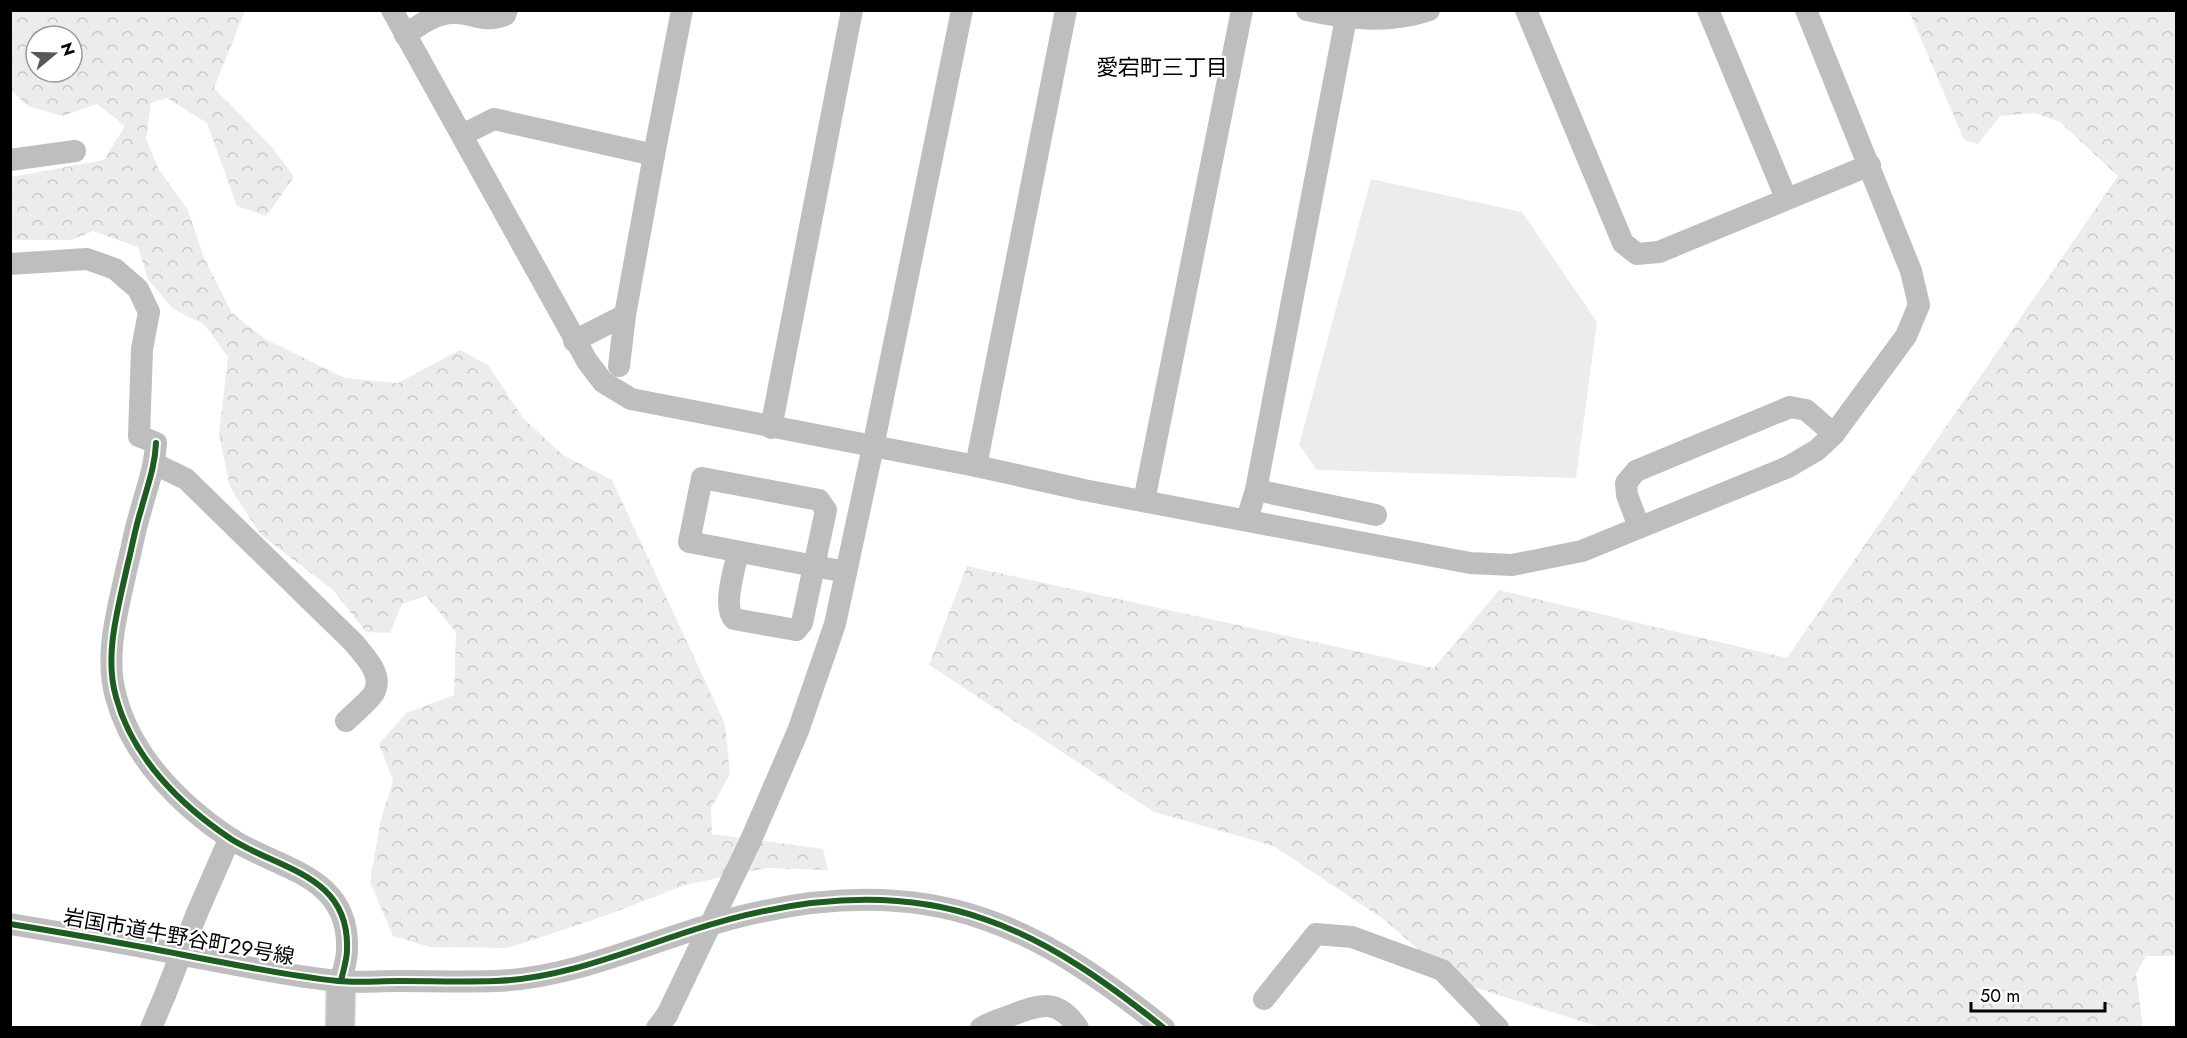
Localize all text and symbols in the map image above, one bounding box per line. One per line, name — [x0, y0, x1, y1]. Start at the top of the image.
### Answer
north arrow — [24, 24, 84, 84]
text: N — [55, 40, 81, 59]
district label: 愛宕町三丁目 — [1096, 51, 1228, 83]
street label: 岩国市道牛野谷町29号線 — [61, 902, 297, 972]
scale bar — [1971, 975, 2104, 1013]
text: 50 m — [1980, 983, 2020, 1009]

